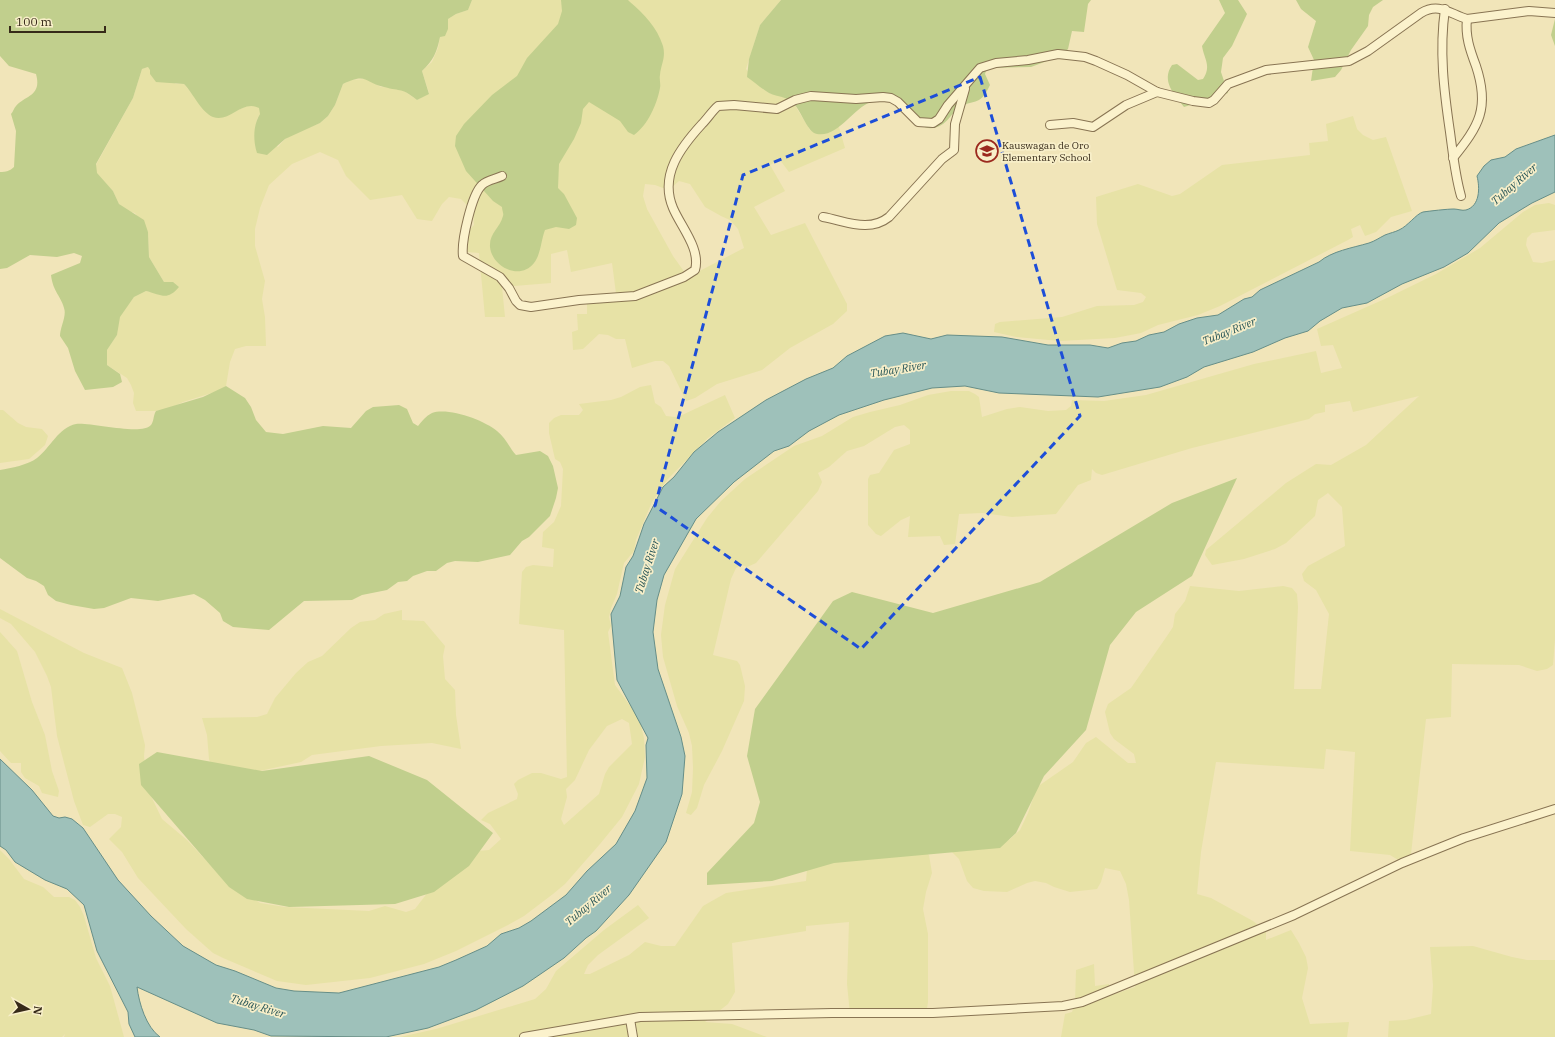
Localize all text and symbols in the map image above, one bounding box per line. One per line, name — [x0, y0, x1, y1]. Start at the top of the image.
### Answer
scale bar — [10, 8, 105, 34]
text: 100 m — [16, 14, 52, 29]
school or university icon: Kauswagan de Oro Elementary School — [974, 138, 1000, 164]
place label: Kauswagan de Oro Elementary School — [1002, 139, 1091, 164]
water label: Tubay River — [1488, 159, 1541, 208]
water label: Tubay River — [1200, 314, 1259, 348]
water label: Tubay River — [869, 357, 928, 380]
water label: Tubay River — [632, 536, 663, 595]
water label: Tubay River — [562, 881, 615, 928]
north arrow — [8, 989, 48, 1029]
water label: Tubay River — [229, 991, 288, 1021]
text: N — [30, 1005, 45, 1016]

